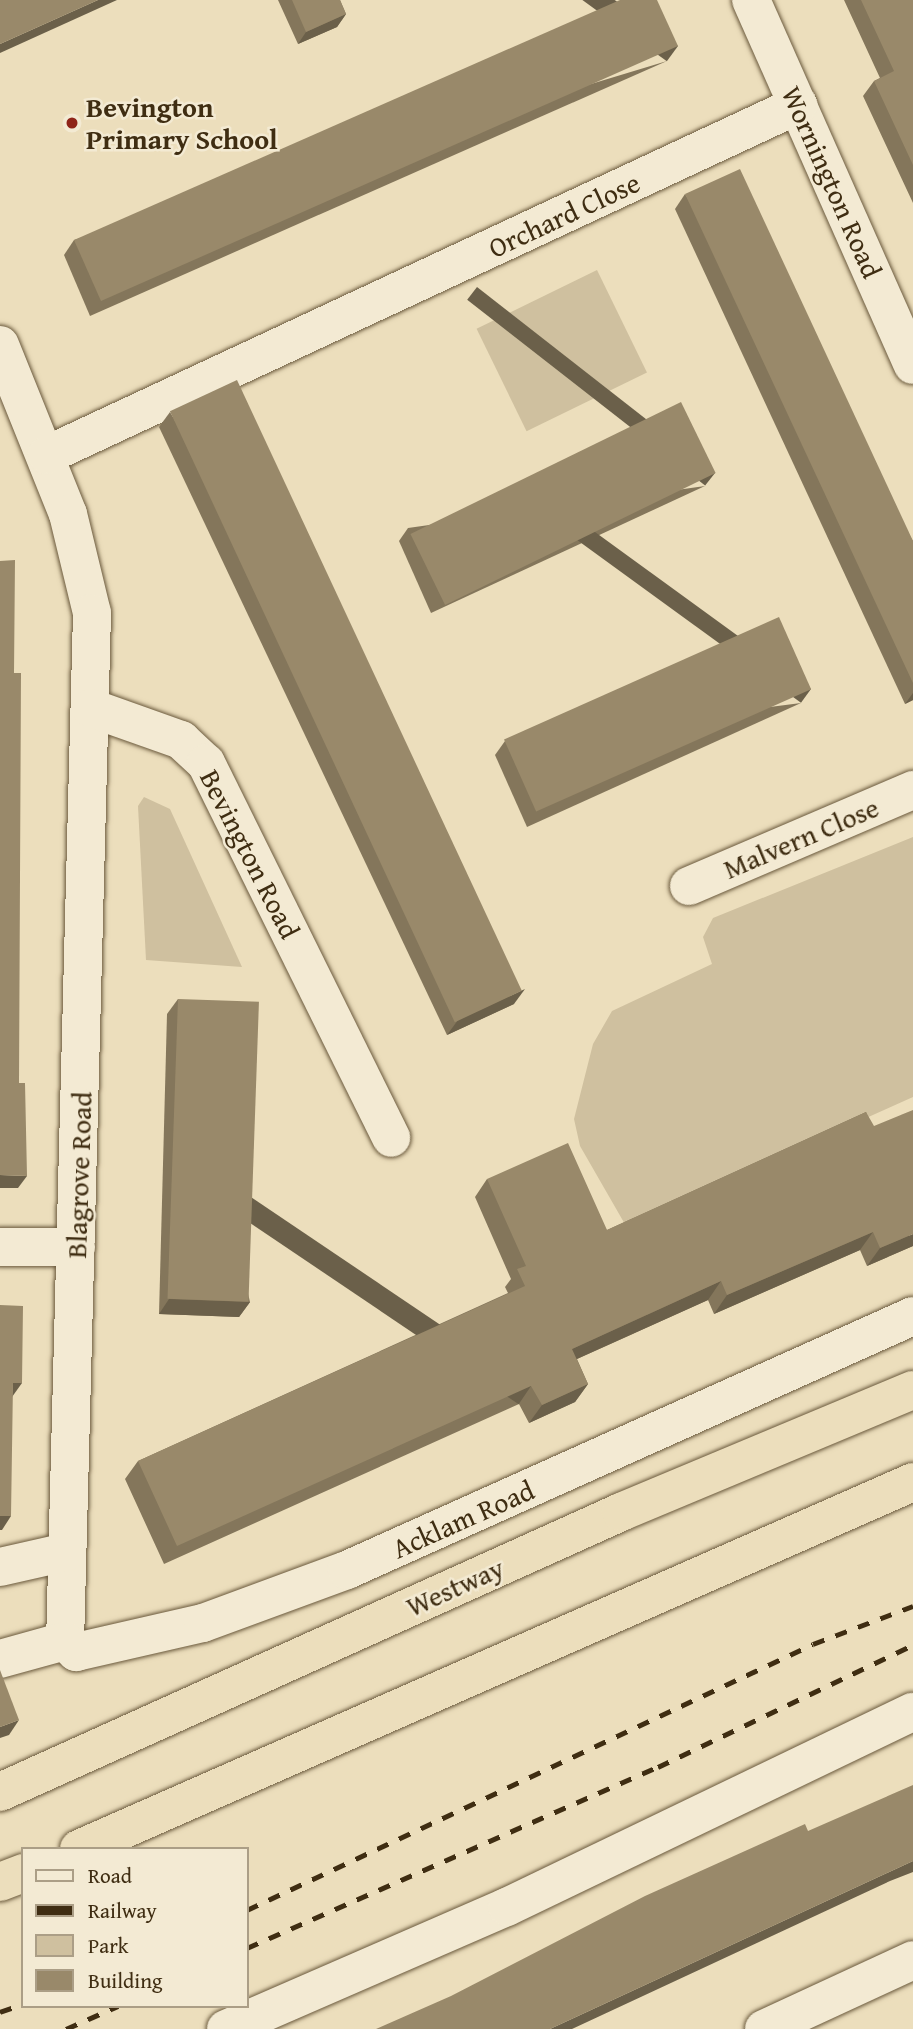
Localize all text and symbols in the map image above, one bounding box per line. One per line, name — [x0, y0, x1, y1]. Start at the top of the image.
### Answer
street label: Wornington Road — [775, 81, 889, 283]
place label: Bevington Primary School — [86, 90, 278, 156]
marker: Bevington Primary School — [64, 115, 80, 131]
street label: Orchard Close — [483, 165, 645, 265]
street label: Bevington Road — [193, 764, 307, 944]
street label: Malvern Close — [718, 790, 884, 886]
street label: Blagrove Road — [59, 1091, 99, 1259]
street label: Acklam Road — [387, 1473, 539, 1565]
street label: Westway — [401, 1551, 509, 1623]
legend — [21, 1847, 248, 2008]
text: Road — [88, 1860, 132, 1891]
text: Railway — [88, 1895, 157, 1926]
text: Park — [88, 1930, 129, 1961]
text: Building — [88, 1965, 162, 1996]

